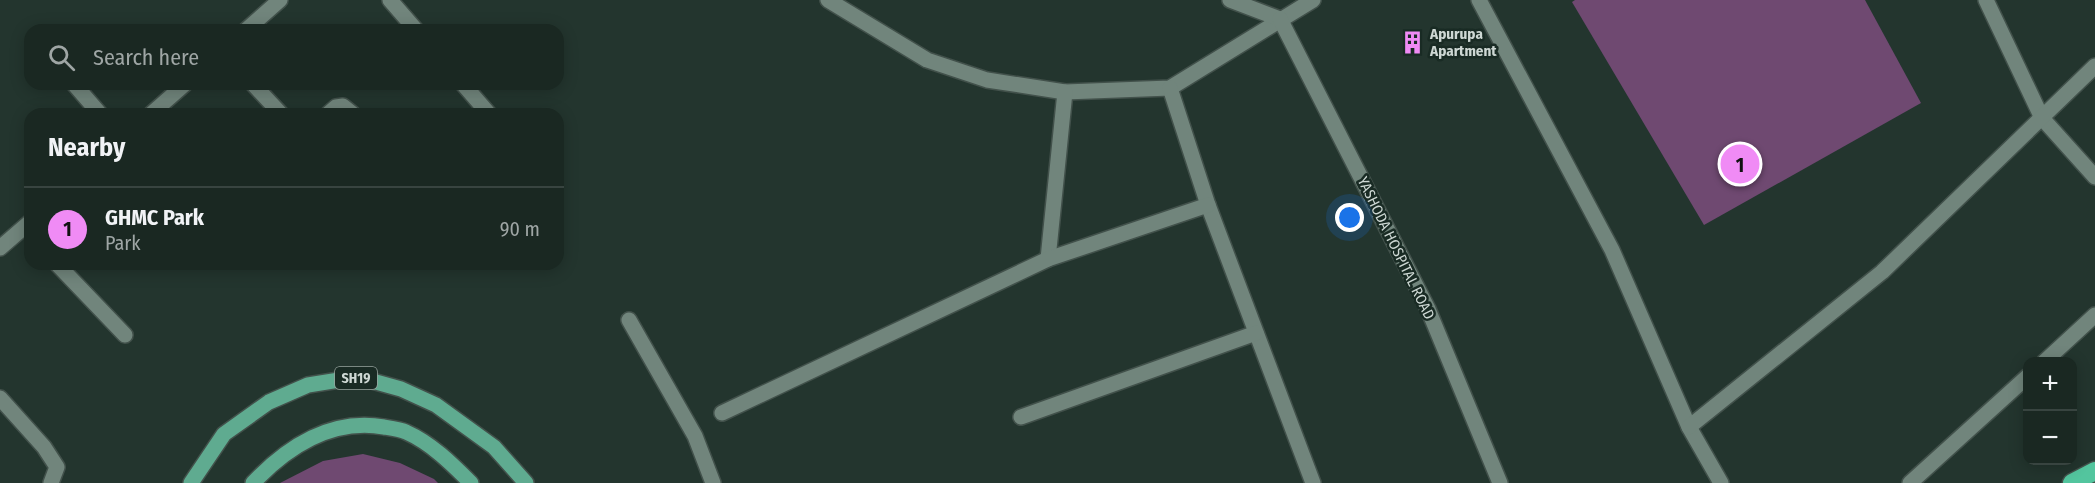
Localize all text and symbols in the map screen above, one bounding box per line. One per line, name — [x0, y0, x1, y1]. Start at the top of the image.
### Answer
search box — [24, 24, 564, 90]
place label: Apurupa Apartment — [1429, 25, 1497, 60]
building icon: Apurupa Apartment — [1399, 30, 1425, 56]
icon: search — [45, 41, 78, 74]
text: Search here — [93, 44, 199, 71]
text: Nearby — [48, 132, 125, 163]
pin: 1 — [1720, 142, 1760, 186]
street label: YASHODA HOSPITAL ROAD — [1354, 174, 1438, 322]
your location — [1335, 203, 1364, 232]
text: GHMC Park — [105, 204, 204, 231]
text: 1 — [63, 217, 72, 241]
text: 90 m — [500, 217, 540, 241]
text: Park — [105, 231, 141, 255]
map controls — [2023, 357, 2077, 465]
button: + — [2023, 357, 2077, 411]
road number: SH19 — [335, 367, 377, 389]
button: − — [2023, 411, 2077, 465]

